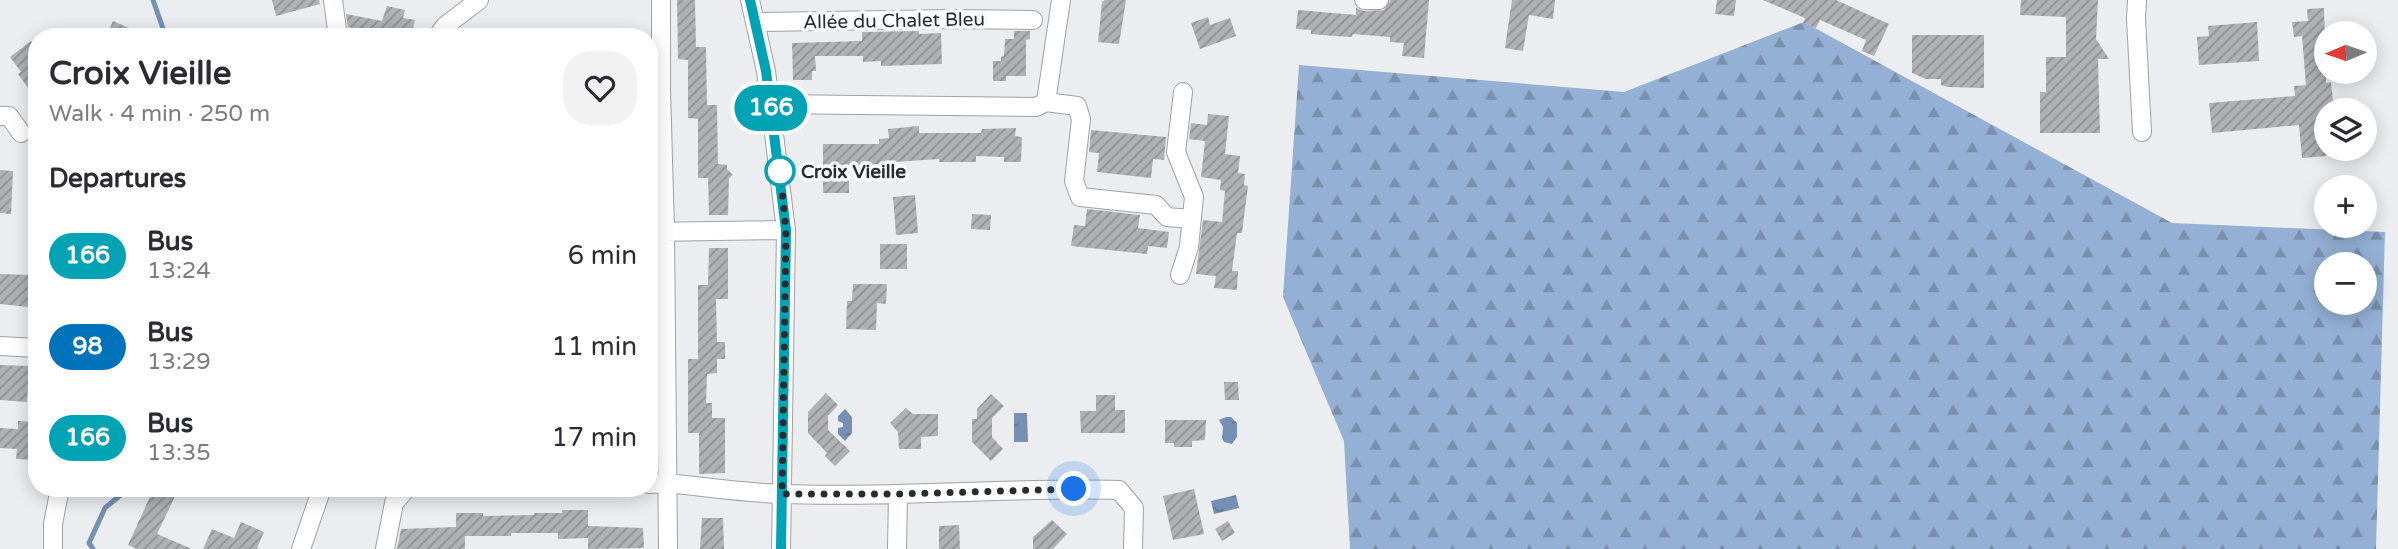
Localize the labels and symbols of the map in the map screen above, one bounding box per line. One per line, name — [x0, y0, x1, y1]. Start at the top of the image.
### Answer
street label: Allée du Chalet Bleu — [803, 8, 985, 34]
north arrow — [2314, 21, 2376, 84]
line badge: 166 — [731, 85, 811, 131]
marker: Croix Vieille — [765, 156, 795, 186]
place label: Croix Vieille — [801, 161, 906, 183]
your location — [1056, 471, 1091, 506]

